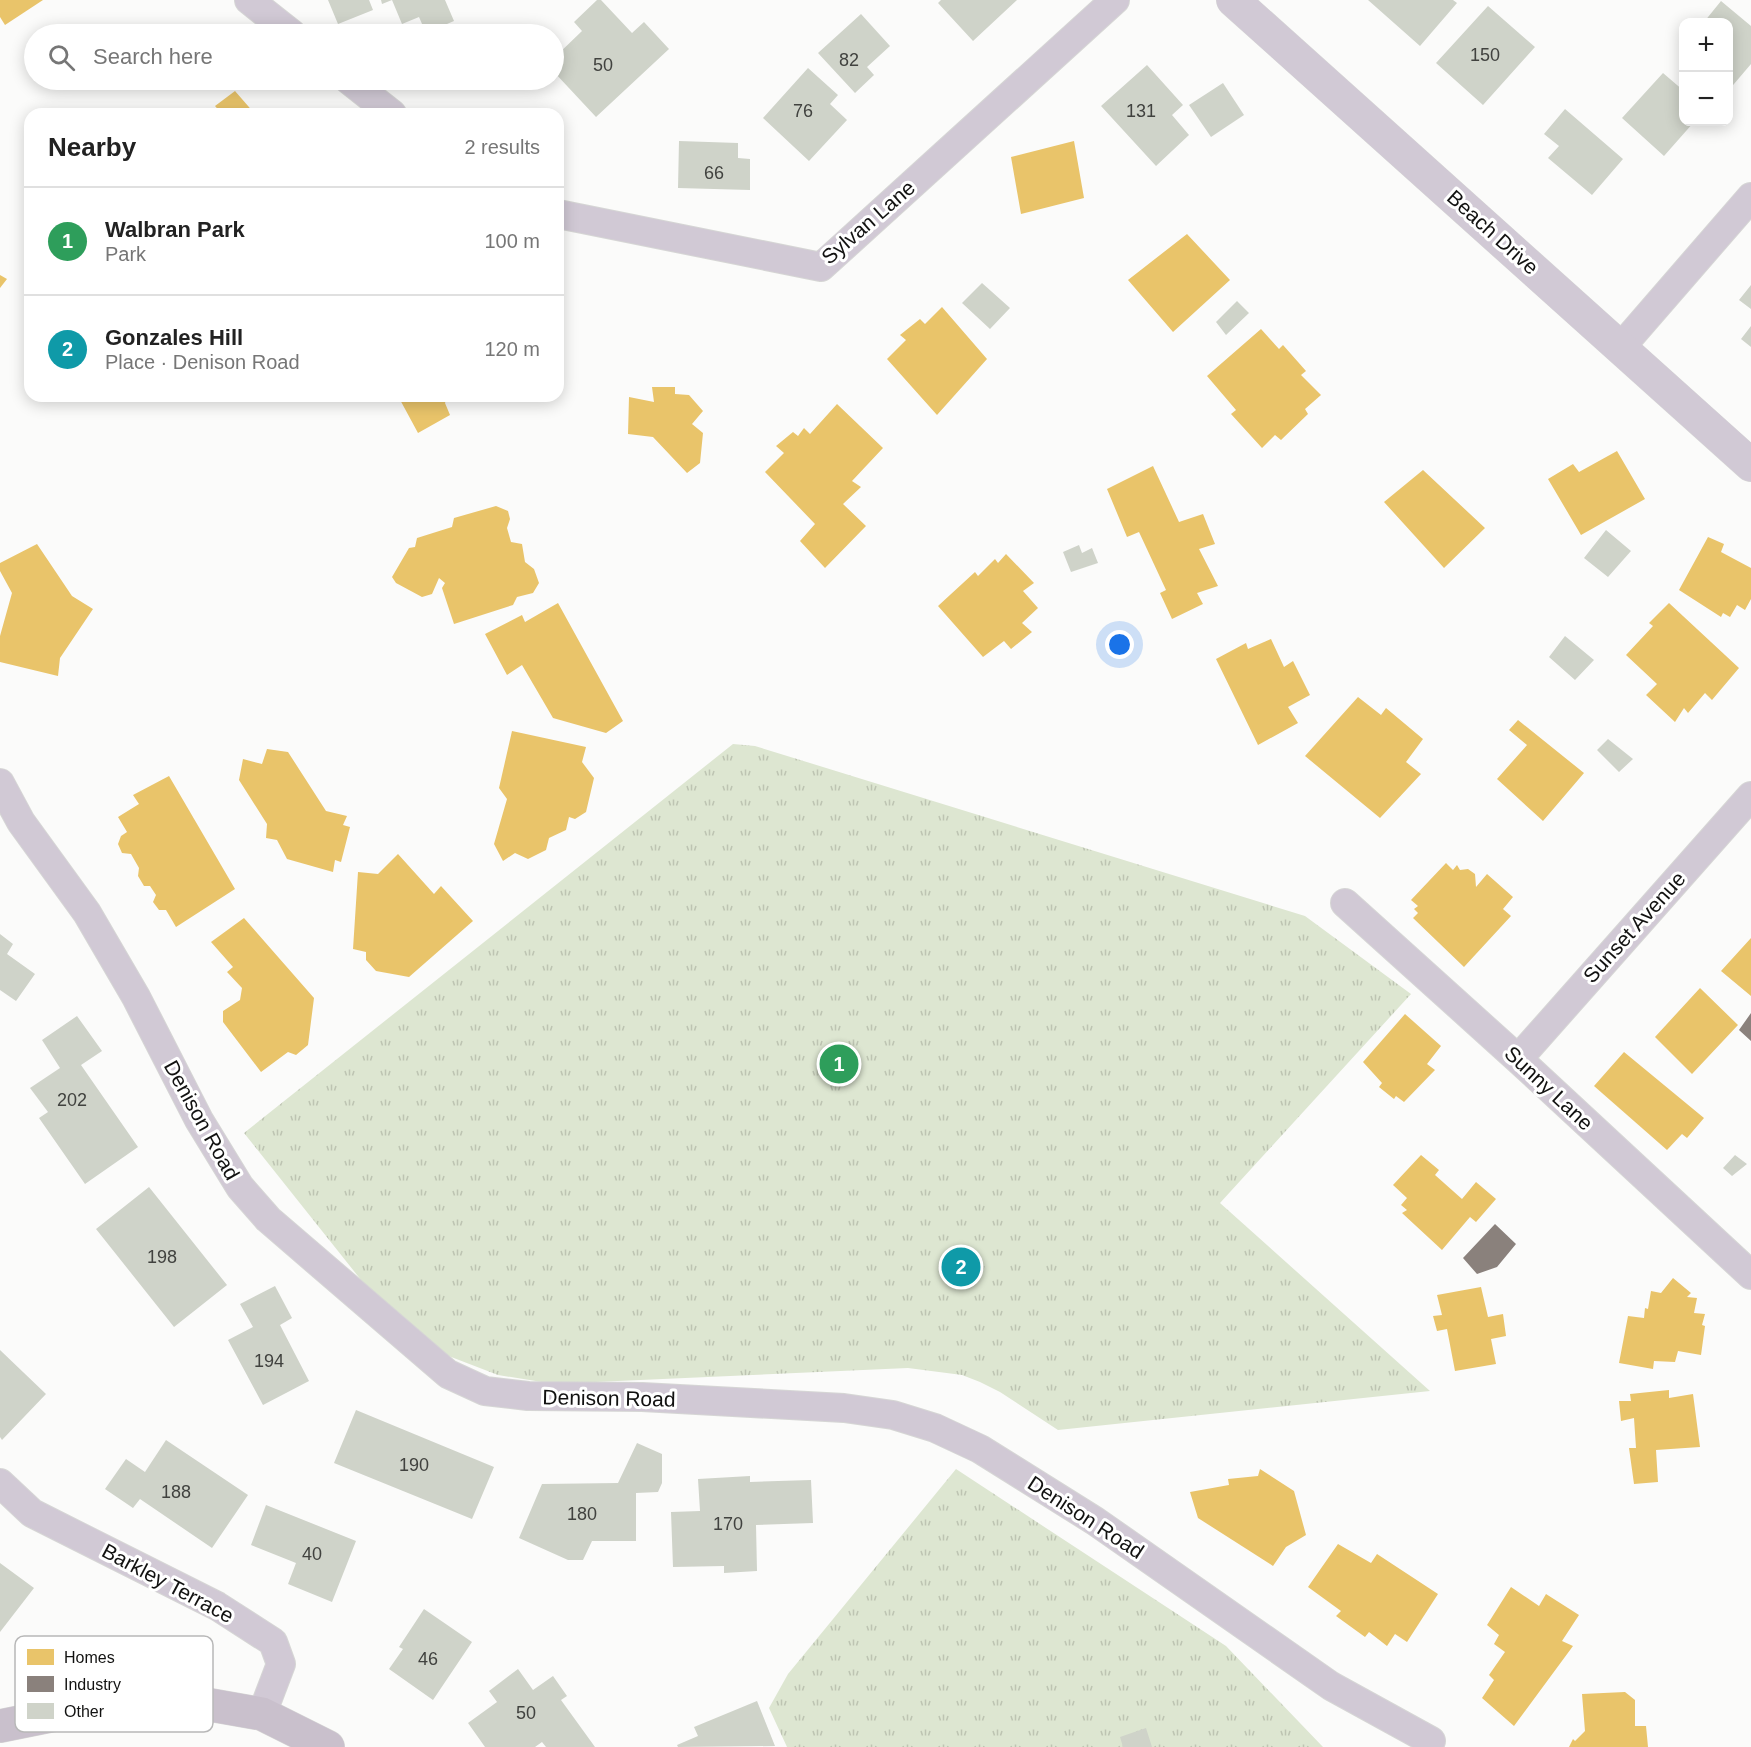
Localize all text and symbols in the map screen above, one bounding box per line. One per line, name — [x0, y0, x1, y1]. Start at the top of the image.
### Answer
map controls — [1679, 18, 1733, 126]
button: + — [1679, 18, 1733, 72]
search box — [24, 24, 564, 90]
icon: search — [45, 41, 78, 74]
text: Search here — [93, 44, 213, 69]
house number: 150 — [1470, 45, 1500, 65]
house number: 82 — [839, 50, 859, 70]
house number: 50 — [593, 55, 613, 75]
button: − — [1679, 72, 1733, 126]
house number: 76 — [793, 101, 813, 121]
house number: 131 — [1126, 101, 1156, 121]
text: Nearby — [48, 132, 136, 162]
text: 2 results — [464, 136, 540, 158]
house number: 66 — [704, 163, 724, 183]
street label: Sylvan Lane — [817, 175, 919, 269]
street label: Beach Drive — [1443, 185, 1543, 279]
text: Walbran Park — [105, 217, 245, 242]
text: 1 — [62, 230, 73, 252]
text: 100 m — [484, 230, 540, 252]
text: Park — [105, 243, 146, 265]
text: Gonzales Hill — [105, 325, 243, 350]
text: 2 — [62, 338, 73, 360]
text: 120 m — [484, 338, 540, 360]
text: Place · Denison Road — [105, 351, 300, 373]
your location — [1105, 630, 1134, 659]
street label: Sunset Avenue — [1578, 867, 1690, 987]
street label: Sunny Lane — [1500, 1041, 1598, 1135]
pin: 1 — [820, 1042, 858, 1086]
street label: Denison Road — [160, 1056, 244, 1184]
house number: 202 — [57, 1090, 87, 1110]
pin: 2 — [942, 1244, 980, 1290]
house number: 198 — [147, 1247, 177, 1267]
house number: 194 — [254, 1351, 284, 1371]
street label: Denison Road — [542, 1385, 676, 1411]
house number: 190 — [399, 1455, 429, 1475]
street label: Denison Road — [1024, 1471, 1148, 1563]
house number: 188 — [161, 1482, 191, 1502]
house number: 180 — [567, 1504, 597, 1524]
house number: 170 — [713, 1514, 743, 1534]
street label: Barkley Terrace — [98, 1539, 238, 1627]
house number: 40 — [302, 1544, 322, 1564]
legend — [15, 1636, 213, 1732]
text: Homes — [64, 1649, 115, 1666]
house number: 46 — [418, 1649, 438, 1669]
text: Industry — [64, 1676, 121, 1693]
text: Other — [64, 1703, 105, 1720]
house number: 50 — [516, 1703, 536, 1723]

